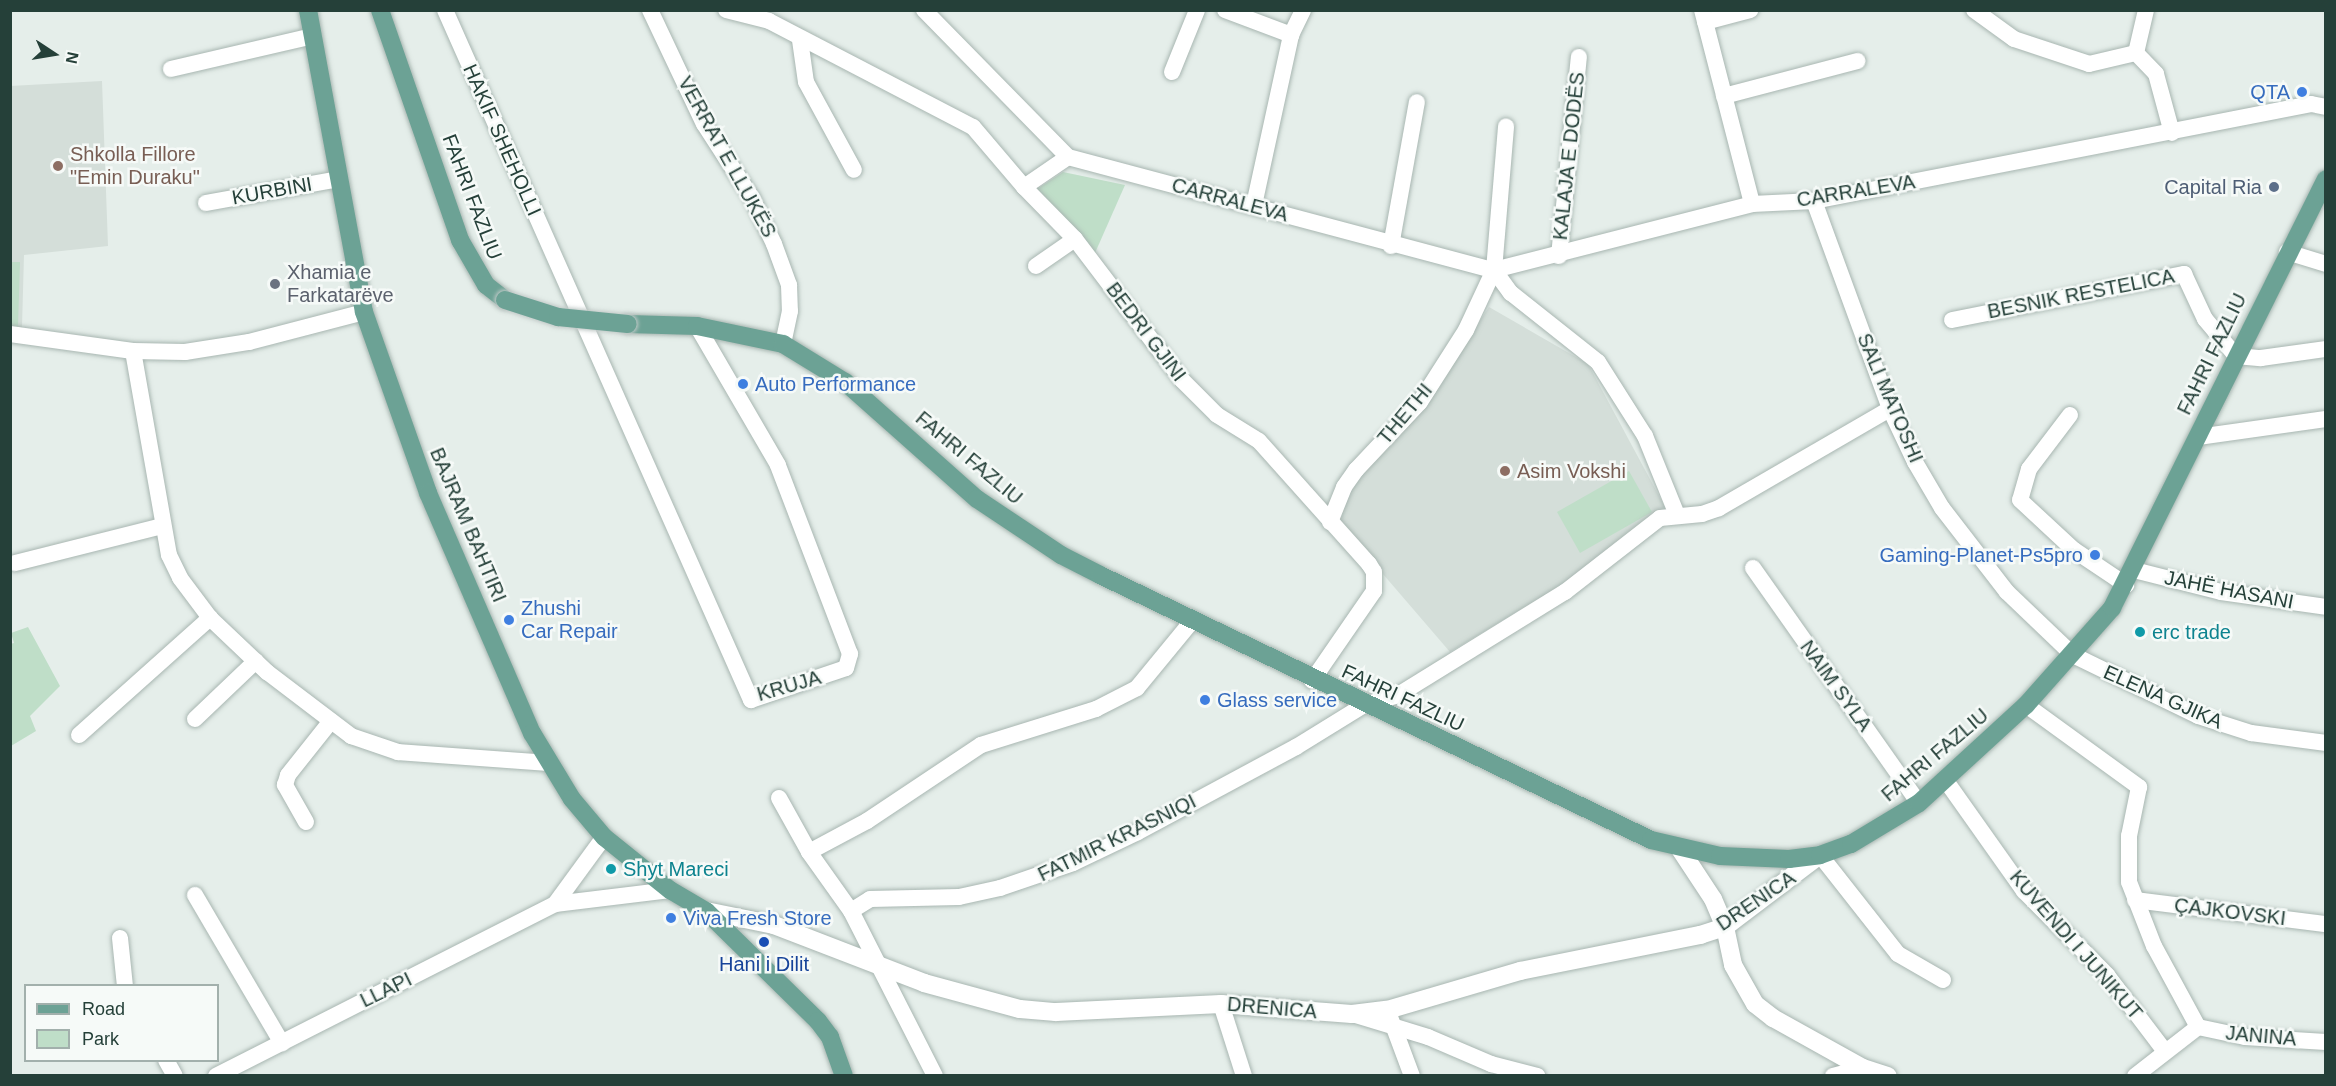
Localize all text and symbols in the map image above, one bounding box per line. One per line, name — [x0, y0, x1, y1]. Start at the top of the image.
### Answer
north arrow — [24, 24, 84, 84]
text: N — [63, 50, 82, 65]
street label: HAKIF SHEHOLLI — [458, 60, 546, 220]
street label: KALAJA E DODËS — [1548, 70, 1590, 242]
street label: VERRAT E LLUKËS — [673, 72, 781, 242]
place label: QTA — [2250, 80, 2290, 104]
marker: QTA — [2295, 85, 2309, 99]
street label: FAHRI FAZLIU — [437, 131, 507, 263]
place label: Shkolla Fillore "Emin Duraku" — [70, 142, 200, 189]
marker: Shkolla Fillore "Emin Duraku" — [51, 159, 65, 173]
street label: CARRALEVA — [1795, 170, 1917, 212]
street label: KURBINI — [230, 172, 314, 210]
street label: CARRALEVA — [1169, 173, 1291, 227]
place label: Capital Ria — [2164, 175, 2262, 199]
marker: Capital Ria — [2267, 180, 2281, 194]
place label: Xhamia e Farkatarëve — [287, 260, 394, 307]
street label: BESNIK RESTELICA — [1985, 264, 2177, 324]
marker: Xhamia e Farkatarëve — [268, 277, 282, 291]
street label: BEDRI GJINI — [1101, 278, 1191, 386]
street label: FAHRI FAZLIU — [2172, 289, 2252, 419]
street label: SALI MATOSHI — [1852, 330, 1928, 466]
place label: Auto Performance — [755, 372, 916, 396]
marker: Auto Performance — [736, 377, 750, 391]
street label: THETHI — [1373, 379, 1437, 449]
street label: FAHRI FAZLIU — [911, 406, 1027, 510]
street label: BAJRAM BAHTIRI — [425, 444, 511, 606]
place label: Asim Vokshi — [1517, 459, 1626, 483]
marker: Asim Vokshi — [1498, 464, 1512, 478]
place label: Gaming-Planet-Ps5pro — [1880, 543, 2083, 567]
marker: Gaming-Planet-Ps5pro — [2088, 548, 2102, 562]
street label: JAHË HASANI — [2162, 566, 2296, 614]
place label: Zhushi Car Repair — [521, 596, 618, 643]
marker: Zhushi Car Repair — [502, 613, 516, 627]
place label: erc trade — [2152, 620, 2231, 644]
marker: erc trade — [2133, 625, 2147, 639]
street label: NAIM SYLA — [1795, 636, 1877, 736]
street label: FAHRI FAZLIU — [1338, 659, 1468, 737]
street label: ELENA GJIKA — [2099, 660, 2227, 734]
street label: KRUJA — [754, 665, 824, 707]
place label: Glass service — [1217, 688, 1337, 712]
marker: Glass service — [1198, 693, 1212, 707]
street label: FAHRI FAZLIU — [1877, 703, 1993, 807]
street label: FATMIR KRASNIQI — [1034, 789, 1200, 887]
place label: Shyt Mareci — [623, 857, 729, 881]
marker: Shyt Mareci — [604, 862, 618, 876]
street label: KUVENDI I JUNIKUT — [2005, 865, 2147, 1025]
street label: DRENICA — [1712, 866, 1800, 936]
street label: ÇAJKOVSKI — [2173, 893, 2287, 931]
place label: Viva Fresh Store — [683, 906, 832, 930]
marker: Viva Fresh Store — [664, 911, 678, 925]
marker: Hani i Dilit — [757, 935, 771, 949]
place label: Hani i Dilit — [719, 952, 809, 976]
street label: LLAPI — [356, 967, 416, 1013]
legend — [24, 984, 219, 1062]
street label: DRENICA — [1226, 992, 1318, 1024]
text: Road — [82, 999, 125, 1019]
street label: JANINA — [2225, 1021, 2297, 1051]
text: Park — [82, 1029, 119, 1049]

